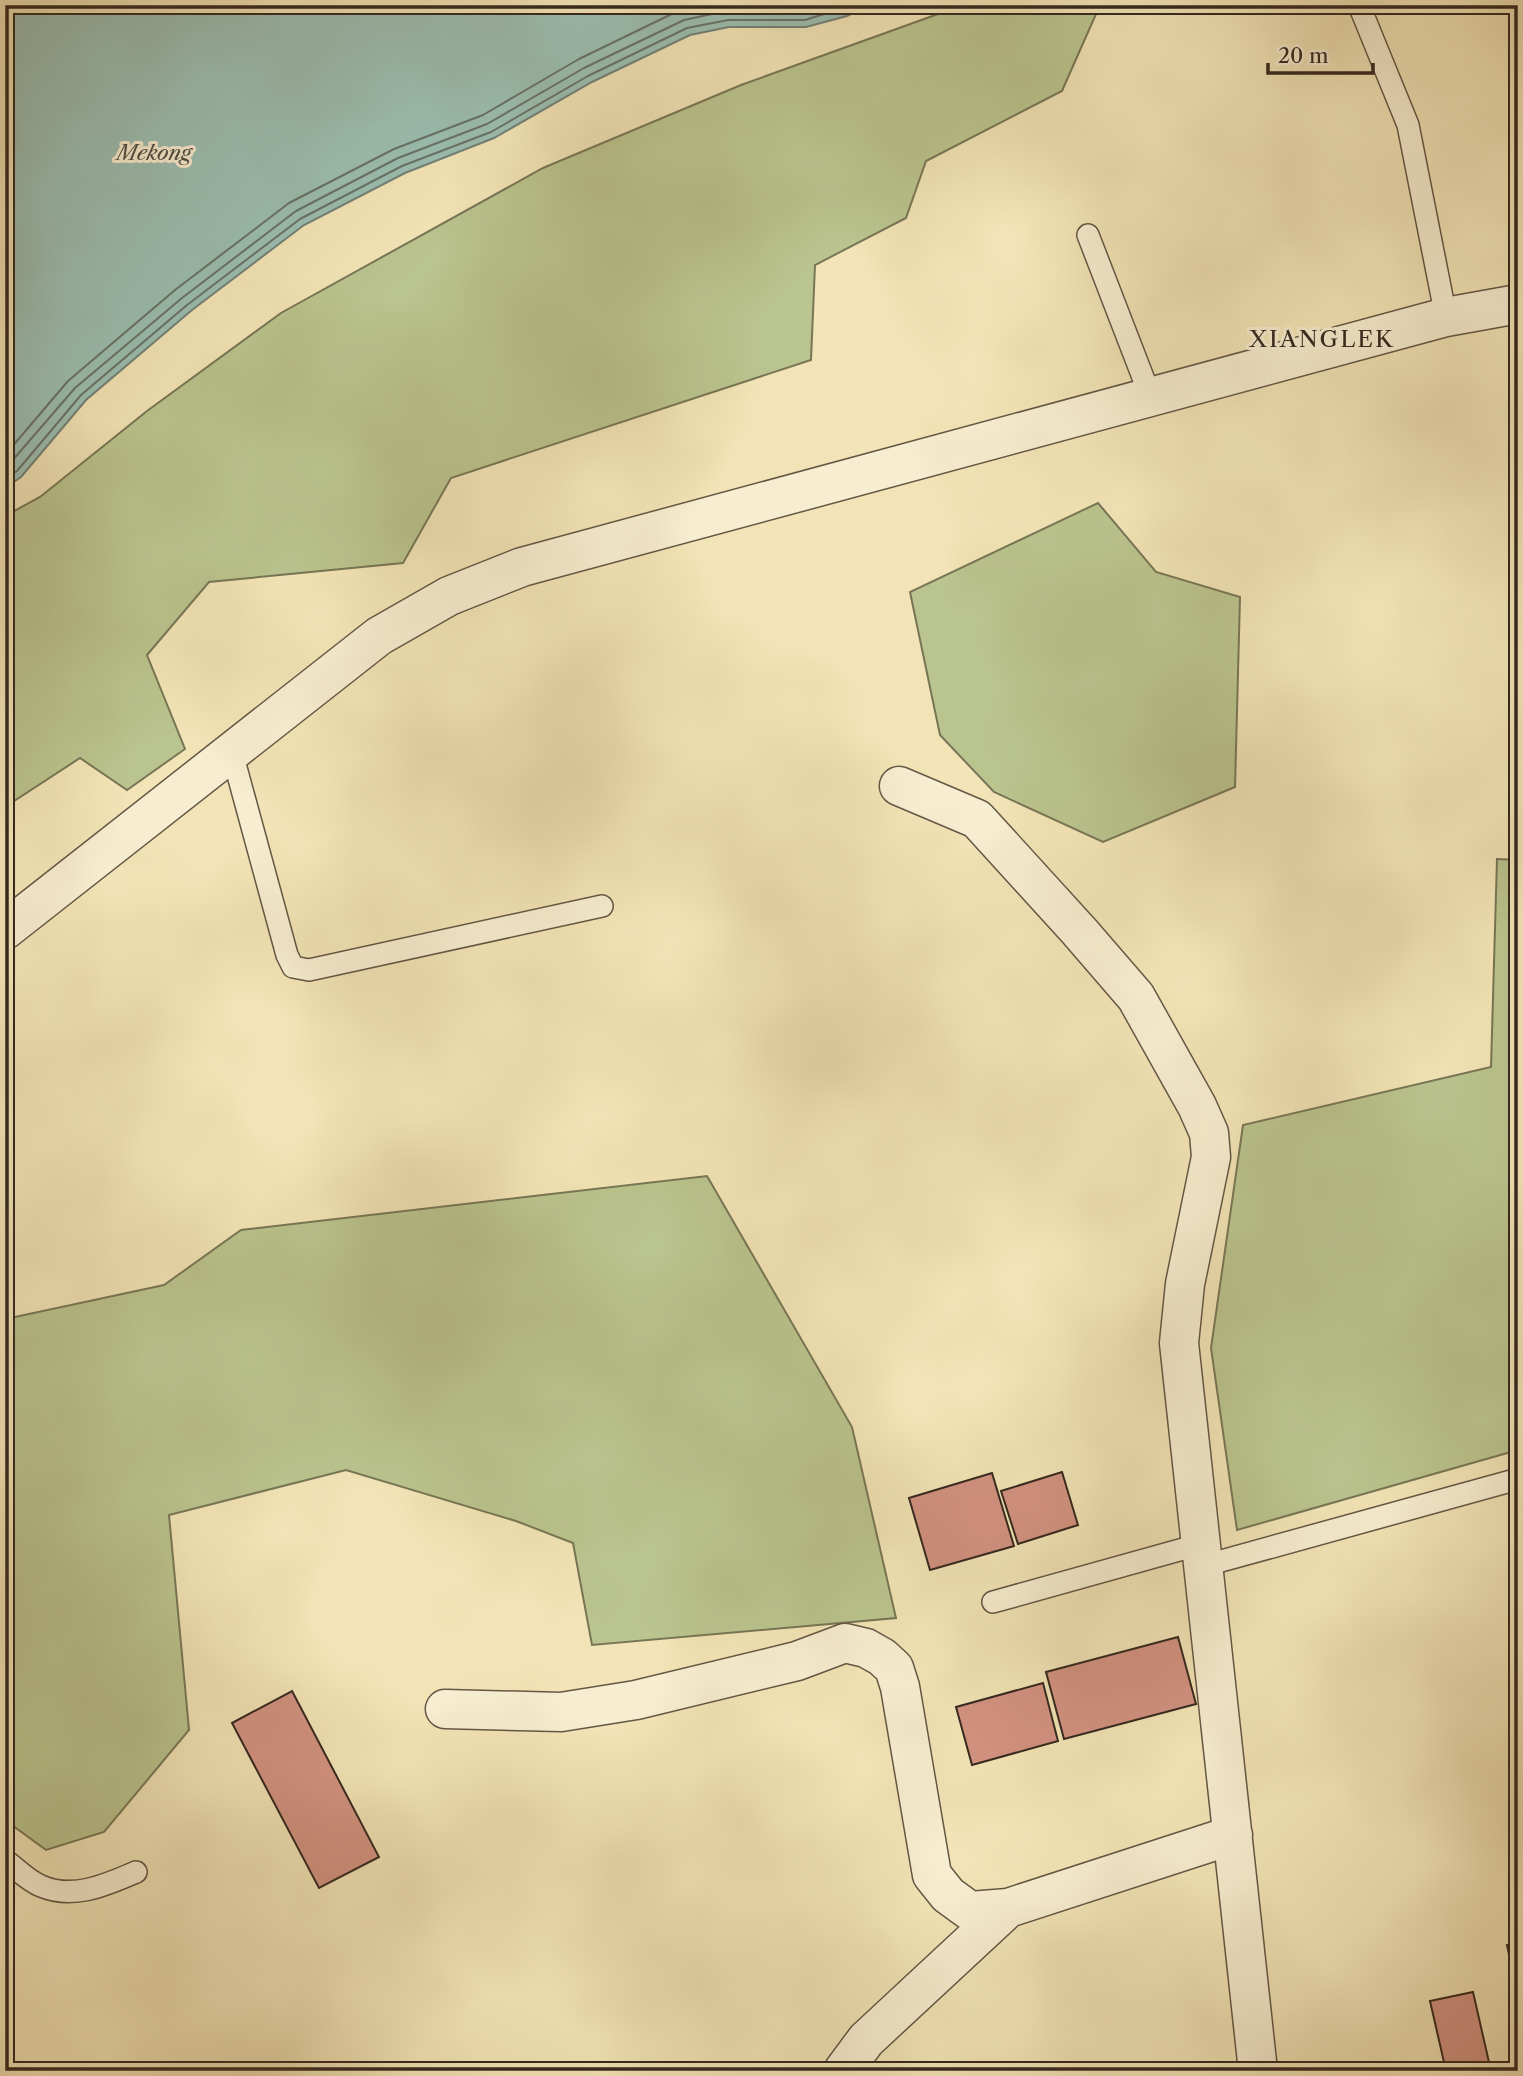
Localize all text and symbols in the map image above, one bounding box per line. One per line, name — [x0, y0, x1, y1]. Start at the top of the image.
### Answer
scale bar — [1268, 32, 1372, 76]
text: 20 m — [1278, 43, 1329, 68]
water label: Mekong — [114, 140, 194, 165]
district label: XIANGLEK — [1248, 325, 1395, 353]

